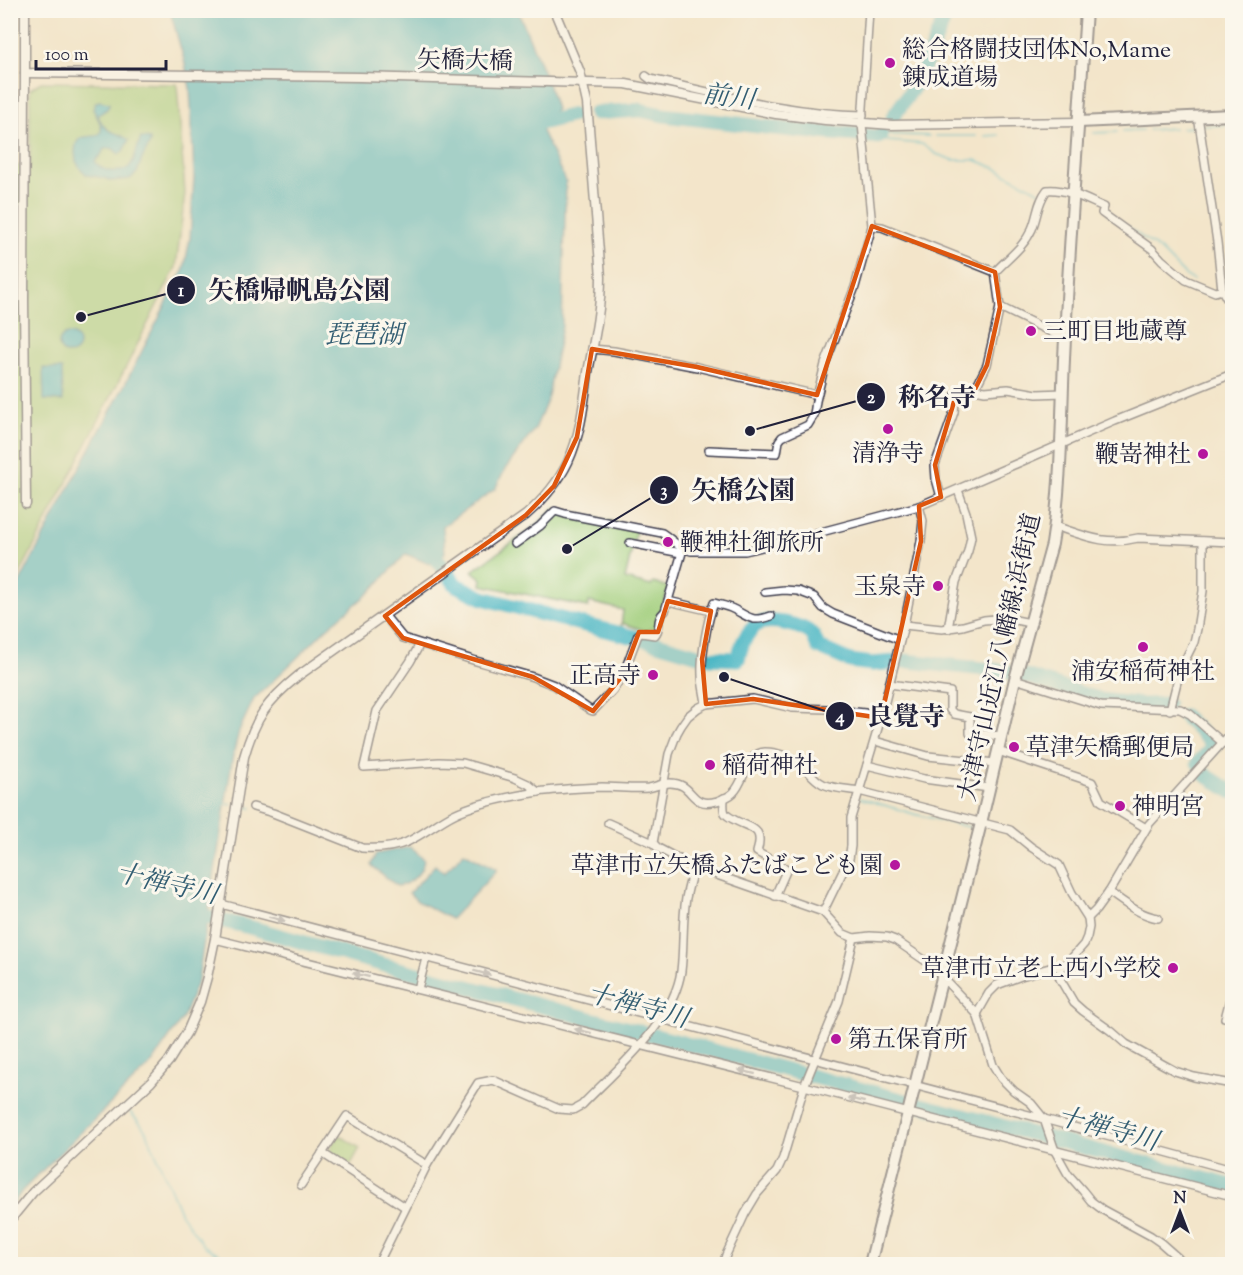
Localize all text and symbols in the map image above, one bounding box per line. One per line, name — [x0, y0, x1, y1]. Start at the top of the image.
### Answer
scale bar — [36, 33, 166, 71]
place label: 総合格闘技団体No,Mame 錬成道場 — [902, 34, 1171, 96]
text: 100 m — [45, 43, 89, 69]
street label: 矢橋大橋 — [417, 44, 513, 80]
marker: 総合格闘技団体No,Mame 錬成道場 — [883, 56, 897, 70]
water label: 前川 — [701, 77, 760, 120]
callout: 矢橋帰帆島公園 — [166, 268, 402, 312]
text: 矢橋帰帆島公園 — [208, 274, 390, 311]
text: 1 — [178, 279, 185, 305]
place label: 三町目地蔵尊 — [1043, 316, 1187, 350]
water label: 琵琶湖 — [325, 318, 407, 355]
marker: 三町目地蔵尊 — [1024, 324, 1038, 338]
callout: 称名寺 — [856, 375, 988, 419]
text: 称名寺 — [898, 381, 976, 418]
text: 2 — [867, 386, 876, 412]
marker: 清浄寺 — [881, 422, 895, 436]
place label: 清浄寺 — [852, 438, 924, 472]
place label: 鞭嵜神社 — [1095, 439, 1191, 473]
marker: 鞭嵜神社 — [1196, 447, 1210, 461]
callout: 矢橋公園 — [649, 468, 807, 512]
text: 矢橋公園 — [691, 474, 795, 511]
text: 3 — [660, 479, 668, 505]
street label: 大津守山近江八幡線;浜街道 — [951, 510, 1051, 805]
place label: 鞭神社御旅所 — [680, 527, 824, 561]
marker: 鞭神社御旅所 — [661, 535, 675, 549]
place label: 玉泉寺 — [854, 571, 926, 605]
marker: 玉泉寺 — [931, 579, 945, 593]
marker: 浦安稲荷神社 — [1136, 640, 1150, 654]
place label: 浦安稲荷神社 — [1071, 656, 1215, 690]
place label: 正高寺 — [569, 660, 641, 694]
marker: 正高寺 — [646, 668, 660, 682]
callout: 良覺寺 — [825, 694, 957, 738]
text: 良覺寺 — [867, 700, 945, 737]
text: 4 — [834, 705, 845, 731]
place label: 草津矢橋郵便局 — [1026, 732, 1194, 766]
marker: 草津矢橋郵便局 — [1007, 740, 1021, 754]
place label: 稲荷神社 — [722, 750, 818, 784]
marker: 稲荷神社 — [703, 758, 717, 772]
place label: 神明宮 — [1132, 791, 1204, 825]
marker: 神明宮 — [1113, 799, 1127, 813]
place label: 草津市立矢橋ふたばこども園 — [571, 850, 883, 884]
water label: 十禅寺川 — [112, 856, 224, 916]
marker: 草津市立矢橋ふたばこども園 — [888, 858, 902, 872]
one-way arrow — [268, 915, 286, 924]
place label: 草津市立老上西小学校 — [921, 953, 1161, 987]
marker: 草津市立老上西小学校 — [1166, 961, 1180, 975]
one-way arrow — [473, 968, 491, 978]
one-way arrow — [352, 970, 370, 979]
water label: 十禅寺川 — [582, 976, 695, 1040]
place label: 第五保育所 — [848, 1024, 968, 1058]
one-way arrow — [574, 1026, 593, 1036]
marker: 第五保育所 — [829, 1032, 843, 1046]
one-way arrow — [738, 1067, 756, 1077]
one-way arrow — [847, 1094, 865, 1104]
water label: 十禅寺川 — [1052, 1099, 1165, 1163]
north arrow — [1150, 1182, 1210, 1242]
text: N — [1174, 1188, 1187, 1211]

